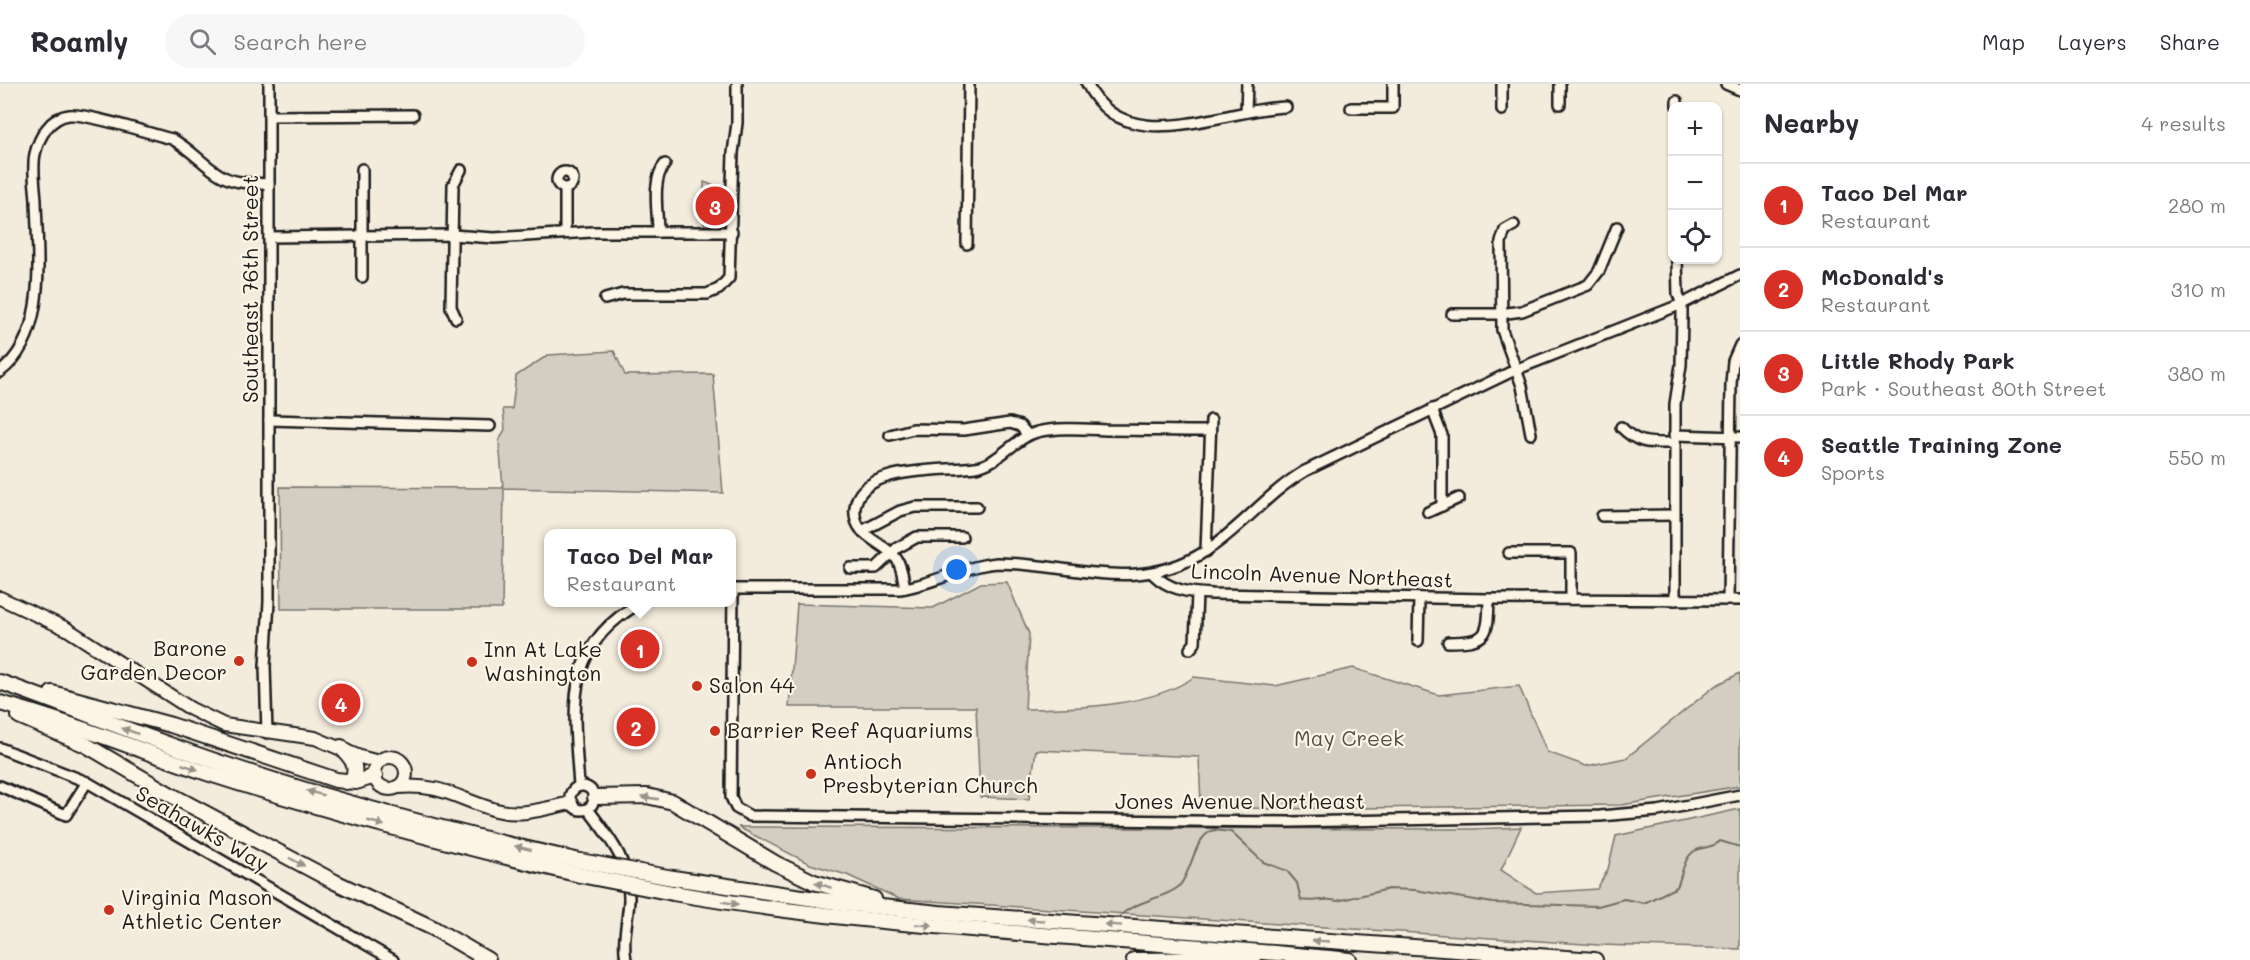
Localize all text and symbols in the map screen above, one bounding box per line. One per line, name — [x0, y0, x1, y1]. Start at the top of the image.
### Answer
search box — [165, 14, 585, 68]
text: Roamly — [30, 23, 129, 59]
icon: search — [186, 25, 219, 58]
text: Search here — [234, 27, 367, 56]
text: Map — [1982, 28, 2025, 55]
text: Layers — [2058, 28, 2127, 55]
text: Share — [2160, 28, 2220, 55]
map controls — [1668, 102, 1722, 264]
button: + — [1668, 102, 1722, 156]
text: Nearby — [1764, 106, 1859, 140]
text: 4 results — [2141, 110, 2226, 136]
button: − — [1668, 156, 1722, 210]
street label: Southeast 76th Street — [236, 175, 263, 403]
text: Taco Del Mar — [1821, 178, 1967, 207]
pin: 3 — [696, 184, 734, 228]
text: 1 — [1779, 192, 1788, 218]
text: 280 m — [2168, 192, 2226, 218]
text: Restaurant — [1821, 207, 1931, 233]
button: locate — [1668, 210, 1722, 264]
text: McDonald's — [1821, 262, 1944, 291]
text: 2 — [1778, 276, 1789, 302]
text: 310 m — [2171, 276, 2226, 302]
text: Restaurant — [1821, 291, 1931, 317]
text: Little Rhody Park — [1821, 346, 2015, 375]
text: 3 — [1778, 360, 1790, 386]
text: 380 m — [2168, 360, 2226, 386]
text: Park · Southeast 80th Street — [1821, 375, 2106, 401]
text: Seattle Training Zone — [1821, 430, 2062, 459]
text: 4 — [1777, 444, 1790, 470]
text: 550 m — [2168, 444, 2226, 470]
text: Sports — [1821, 459, 1885, 485]
popup — [544, 529, 736, 607]
text: Taco Del Mar — [567, 541, 713, 570]
your location — [942, 555, 971, 584]
street label: Lincoln Avenue Northeast — [1191, 556, 1453, 593]
text: Restaurant — [567, 570, 676, 596]
pin: 1 — [620, 626, 660, 672]
place label: Barone Garden Decor — [80, 634, 227, 685]
place label: Inn At Lake Washington — [484, 635, 602, 686]
marker: Barone Garden Decor — [232, 654, 246, 668]
marker: Inn At Lake Washington — [465, 655, 479, 669]
place label: Salon 44 — [709, 671, 795, 698]
marker: Salon 44 — [690, 679, 704, 693]
pin: 4 — [322, 680, 360, 726]
pin: 2 — [616, 704, 656, 750]
place label: Barrier Reef Aquariums — [727, 716, 973, 743]
marker: Barrier Reef Aquariums — [708, 724, 722, 738]
park label: May Creek — [1294, 724, 1404, 751]
one-way arrow — [121, 726, 139, 736]
place label: Antioch Presbyterian Church — [823, 747, 1038, 798]
one-way arrow — [181, 762, 199, 772]
marker: Antioch Presbyterian Church — [804, 767, 818, 781]
street label: Seahawks Way — [131, 779, 274, 877]
one-way arrow — [306, 787, 324, 797]
street label: Jones Avenue Northeast — [1115, 787, 1365, 814]
one-way arrow — [640, 793, 659, 802]
one-way arrow — [367, 819, 386, 829]
one-way arrow — [513, 842, 532, 852]
one-way arrow — [288, 857, 305, 867]
one-way arrow — [814, 880, 832, 889]
place label: Virginia Mason Athletic Center — [121, 883, 282, 934]
one-way arrow — [721, 899, 740, 908]
marker: Virginia Mason Athletic Center — [102, 903, 116, 917]
one-way arrow — [1026, 915, 1045, 925]
one-way arrow — [914, 920, 933, 929]
one-way arrow — [1104, 921, 1123, 930]
one-way arrow — [1312, 937, 1331, 946]

